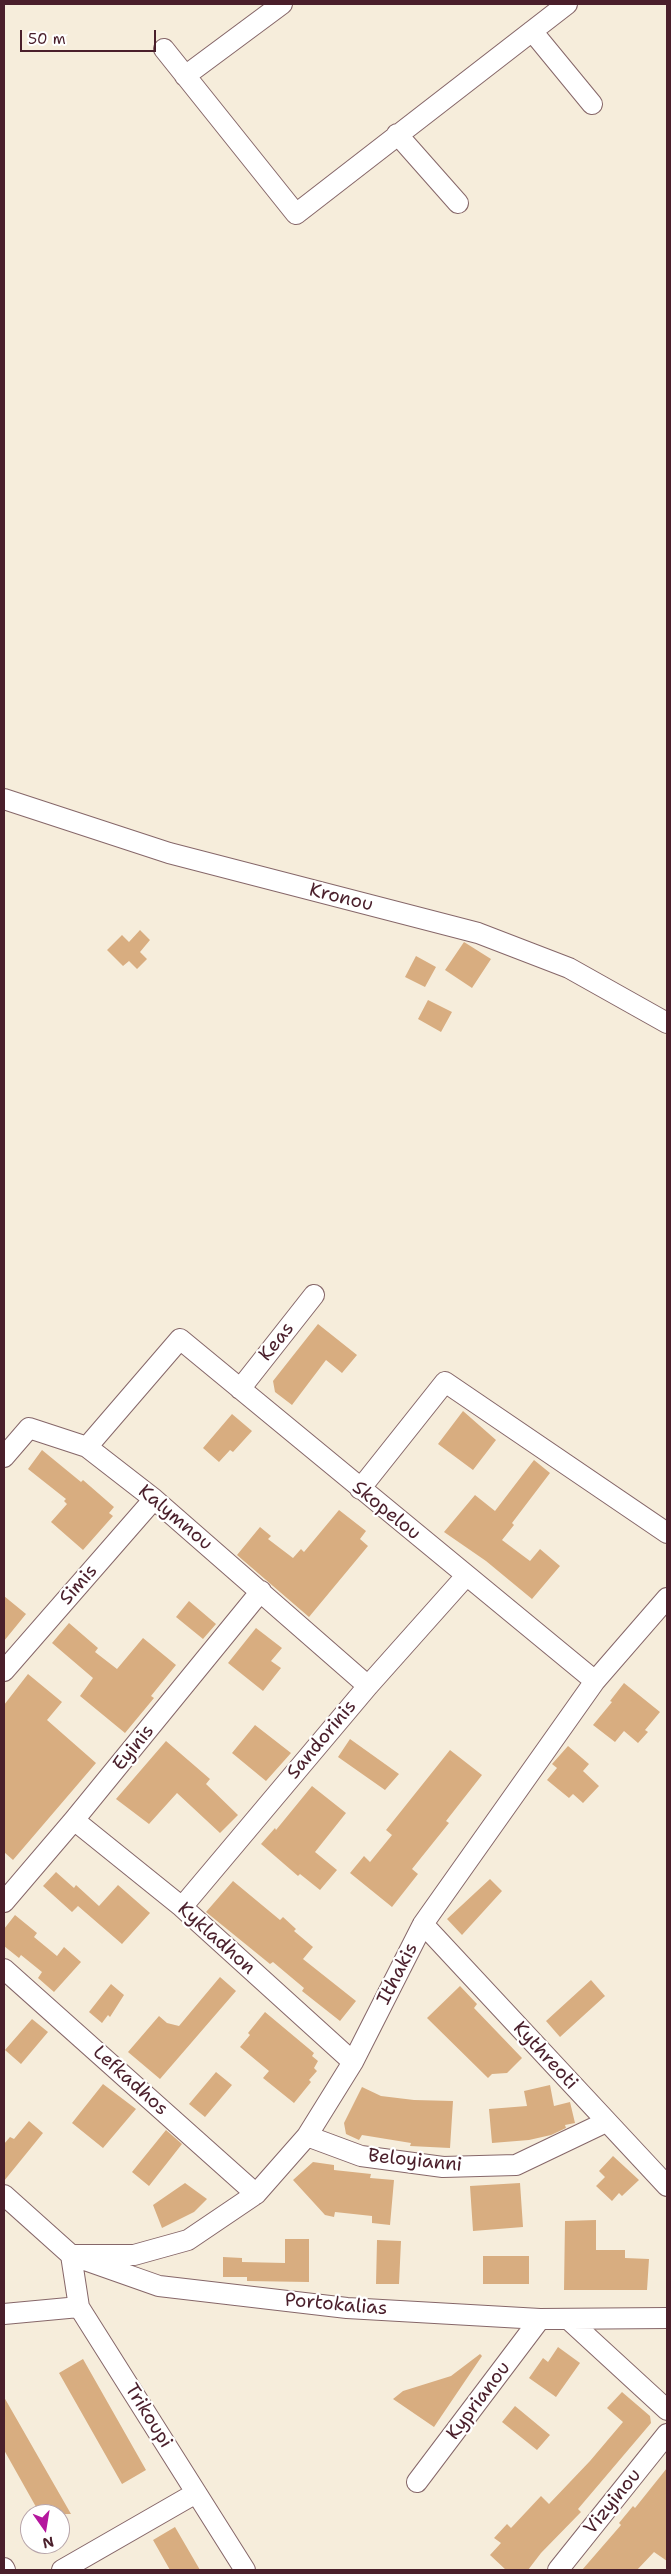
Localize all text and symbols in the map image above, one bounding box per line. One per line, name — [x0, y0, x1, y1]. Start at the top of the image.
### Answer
scale bar — [22, 20, 159, 52]
text: 50 m — [28, 29, 66, 49]
street label: Kronou — [307, 879, 375, 917]
street label: Keas — [254, 1318, 300, 1366]
street label: Skopelou — [347, 1477, 425, 1545]
street label: Kalymnou — [133, 1480, 217, 1556]
street label: Simis — [55, 1560, 103, 1610]
street label: Sandorinis — [282, 1696, 362, 1784]
street label: Eyinis — [109, 1720, 159, 1776]
street label: Kykladhon — [172, 1898, 260, 1980]
street label: Ithakis — [373, 1939, 423, 2009]
street label: Kythreoti — [508, 2017, 582, 2095]
street label: Lefkadhos — [88, 2041, 172, 2121]
street label: Beloyianni — [367, 2145, 463, 2177]
street label: Portokalias — [284, 2289, 388, 2321]
street label: Kyprianou — [442, 2357, 516, 2445]
street label: Trikoupi — [119, 2380, 177, 2452]
street label: Vizyinou — [579, 2464, 647, 2540]
north arrow — [20, 2504, 70, 2554]
text: N — [41, 2533, 56, 2553]

